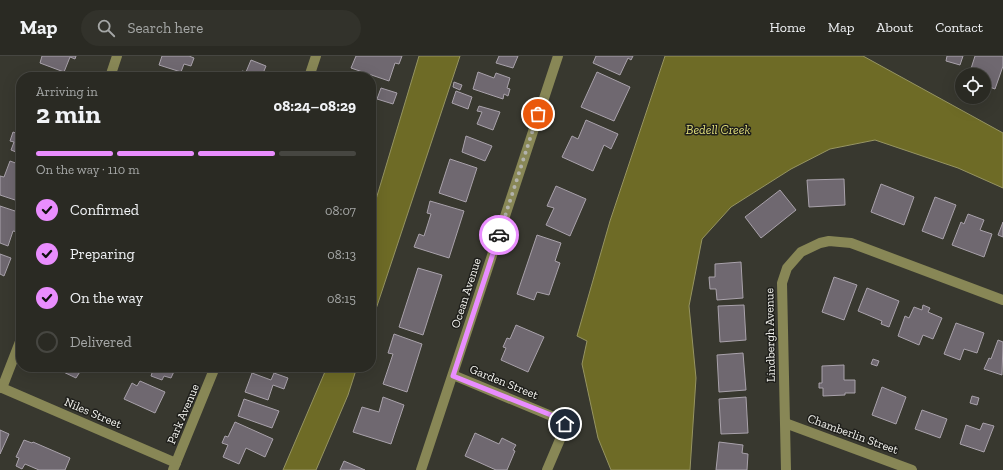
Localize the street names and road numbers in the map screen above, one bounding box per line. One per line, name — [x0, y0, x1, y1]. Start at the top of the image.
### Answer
street label: Ocean Avenue — [448, 256, 484, 330]
street label: Lindbergh Avenue — [762, 288, 778, 382]
street label: Garden Street — [468, 362, 541, 402]
street label: Park Avenue — [164, 381, 202, 446]
street label: Niles Street — [62, 395, 124, 431]
street label: Chamberlin Street — [806, 411, 901, 457]

